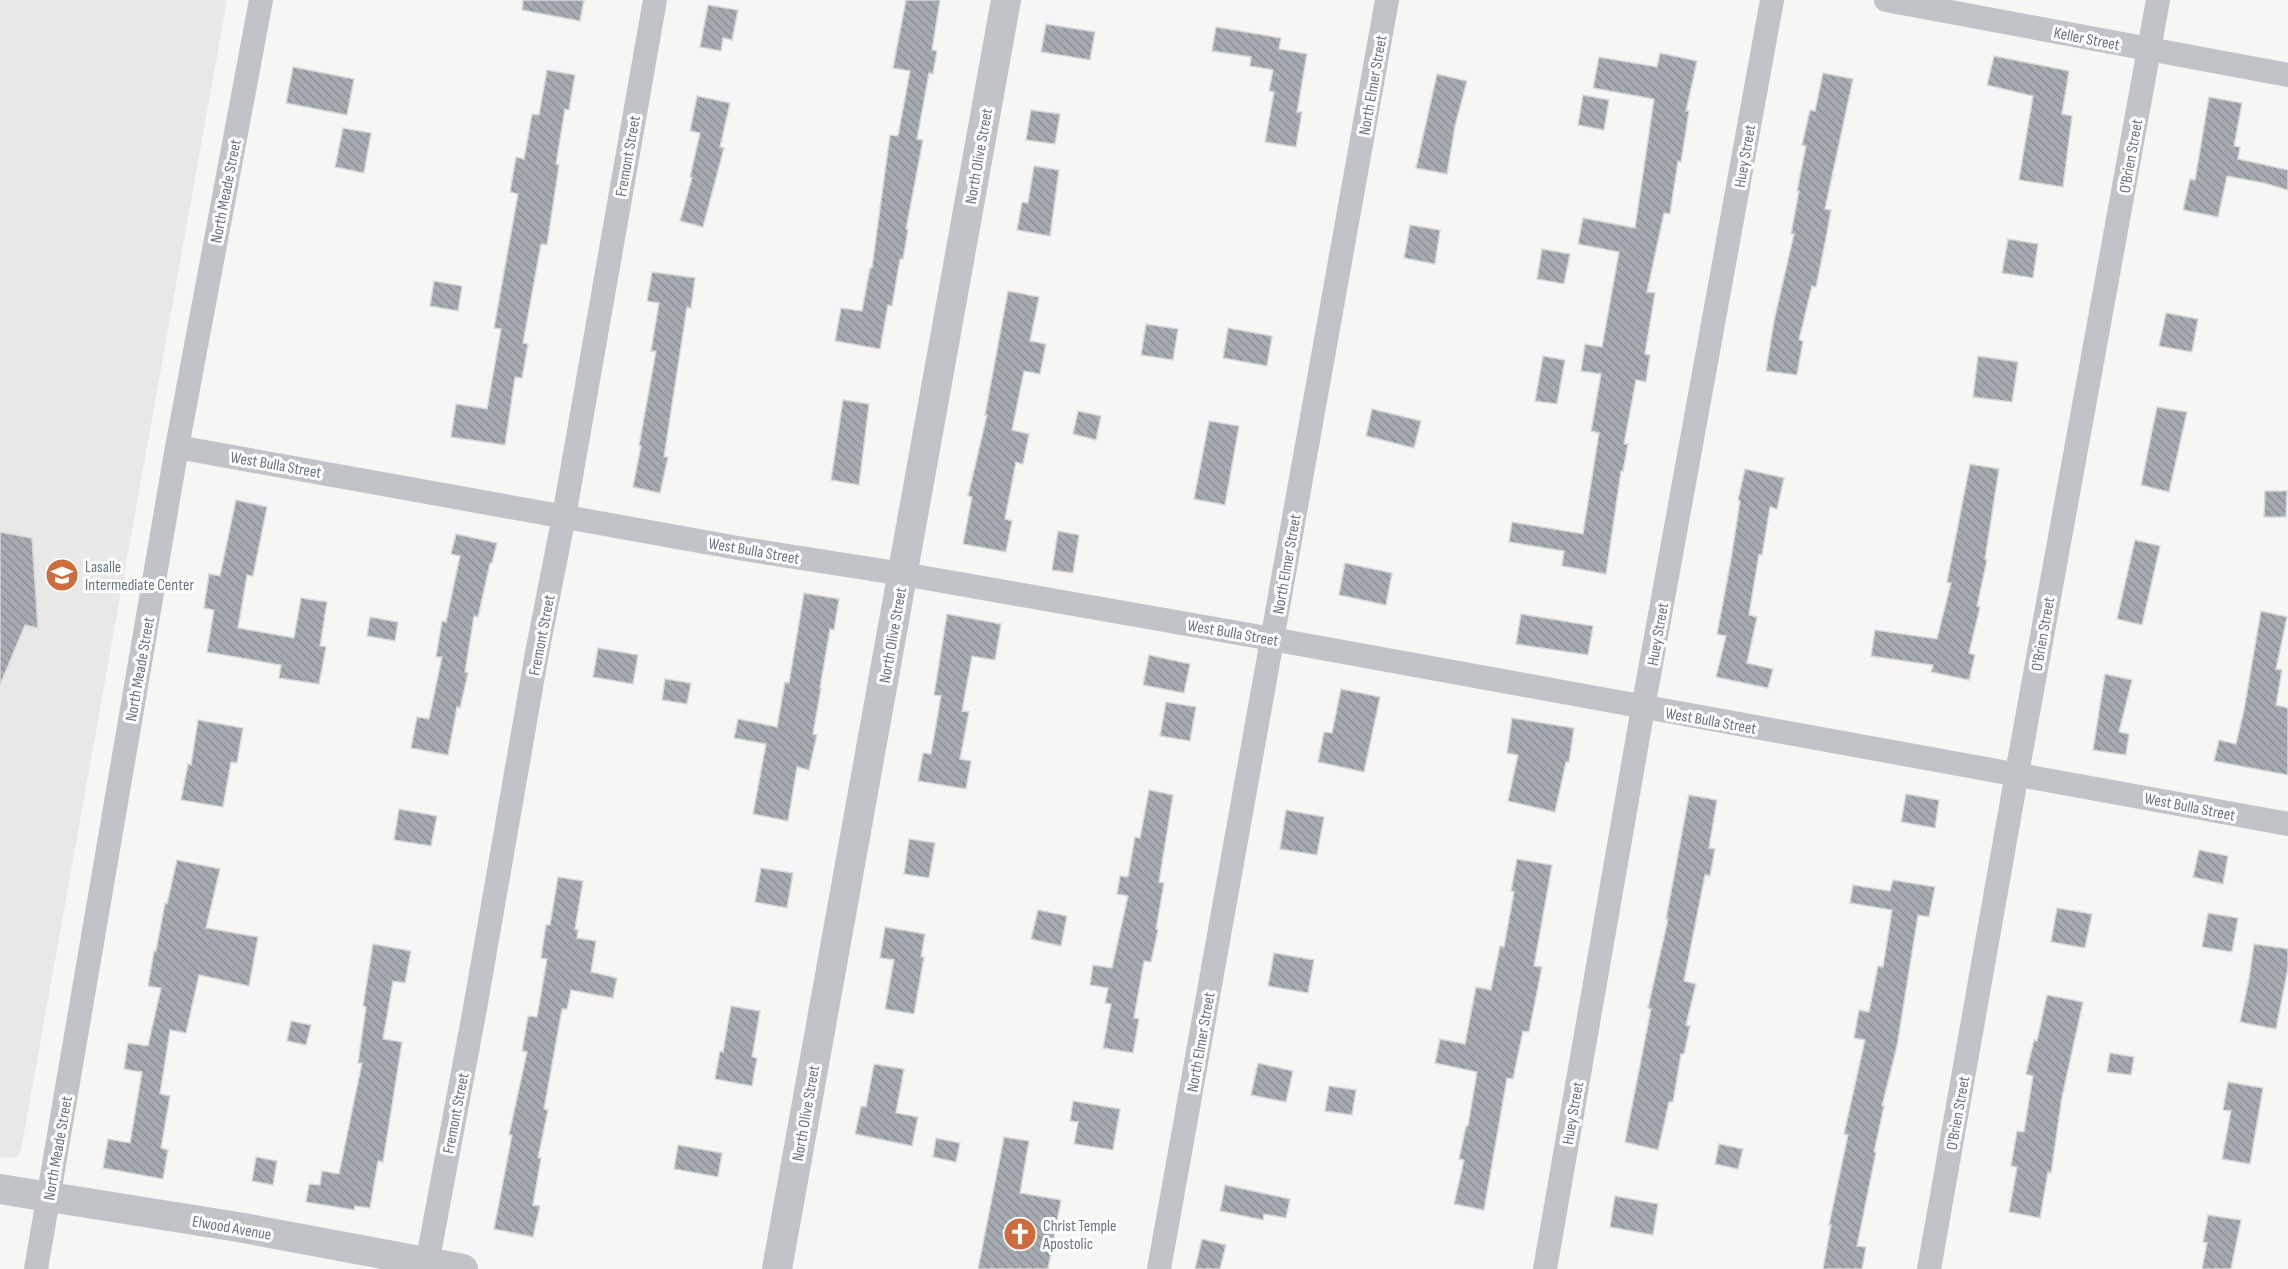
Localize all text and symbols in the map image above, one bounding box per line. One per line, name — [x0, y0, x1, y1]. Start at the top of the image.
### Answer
street label: Keller Street — [2052, 24, 2121, 55]
street label: North Elmer Street — [1355, 34, 1392, 137]
street label: North Olive Street — [962, 107, 997, 206]
street label: Fremont Street — [612, 114, 645, 198]
street label: O'Brien Street — [2116, 118, 2147, 195]
street label: Huey Street — [1731, 123, 1760, 189]
street label: North Meade Street — [207, 138, 246, 245]
street label: West Bulla Street — [229, 448, 323, 483]
street label: North Elmer Street — [1269, 513, 1306, 616]
street label: West Bulla Street — [707, 534, 801, 569]
school or university icon: Lasalle Intermediate Center — [44, 557, 80, 593]
place label: Lasalle Intermediate Center — [85, 558, 194, 595]
street label: North Olive Street — [876, 586, 911, 685]
street label: Fremont Street — [525, 593, 560, 677]
street label: O'Brien Street — [2028, 596, 2059, 673]
street label: Huey Street — [1644, 601, 1673, 667]
street label: North Meade Street — [122, 616, 159, 723]
street label: West Bulla Street — [1186, 616, 1280, 651]
street label: West Bulla Street — [1664, 704, 1758, 739]
street label: West Bulla Street — [2143, 789, 2237, 826]
street label: North Elmer Street — [1183, 991, 1220, 1094]
street label: North Olive Street — [789, 1064, 824, 1163]
street label: Fremont Street — [439, 1071, 474, 1155]
street label: O'Brien Street — [1943, 1075, 1974, 1152]
street label: Huey Street — [1559, 1080, 1588, 1146]
street label: North Meade Street — [40, 1095, 77, 1202]
street label: Elwood Avenue — [191, 1212, 273, 1245]
church icon: Christ Temple Apostolic — [1002, 1216, 1038, 1252]
place label: Christ Temple Apostolic — [1042, 1217, 1117, 1254]

